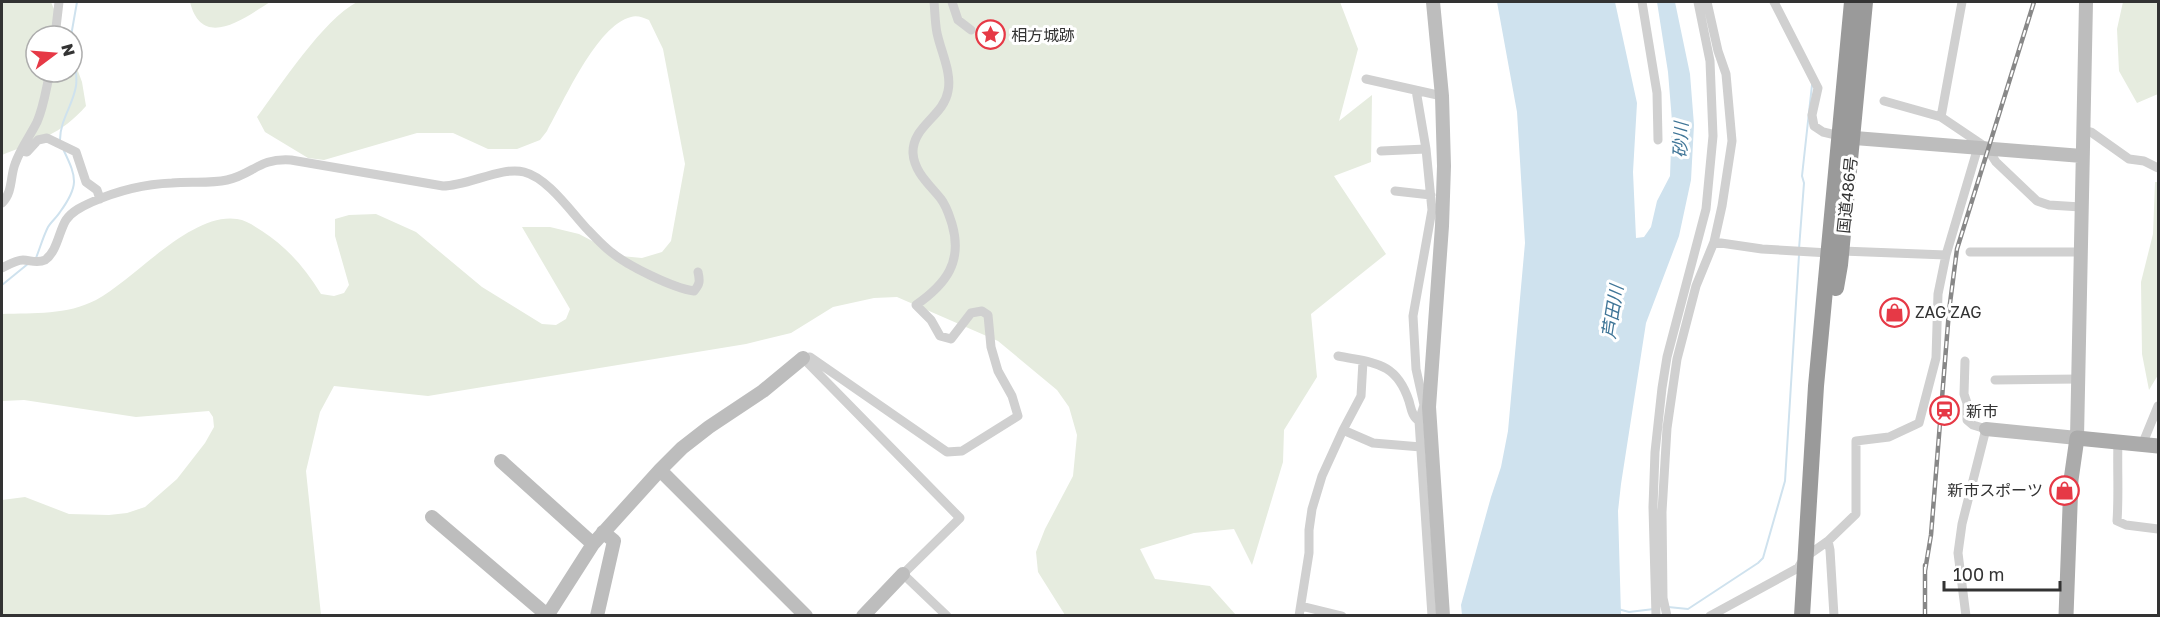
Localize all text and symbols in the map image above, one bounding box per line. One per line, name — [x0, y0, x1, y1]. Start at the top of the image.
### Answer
place icon: 相方城跡 — [974, 19, 1006, 51]
north arrow — [24, 24, 84, 84]
place label: 相方城跡 — [1011, 25, 1075, 45]
text: N — [57, 41, 80, 58]
water label: 砂川 — [1668, 120, 1692, 158]
street label: 国道486号 — [1833, 156, 1861, 234]
water label: 芦田川 — [1597, 281, 1627, 340]
shop icon: ZAG ZAG — [1878, 296, 1910, 328]
place label: ZAG ZAG — [1915, 302, 1982, 322]
station icon: 新市 — [1929, 395, 1961, 427]
place label: 新市 — [1966, 401, 1998, 421]
shop icon: 新市スポーツ — [2048, 474, 2080, 506]
place label: 新市スポーツ — [1947, 480, 2043, 500]
scale bar — [1944, 554, 2060, 592]
text: 100 m — [1953, 563, 2004, 585]

